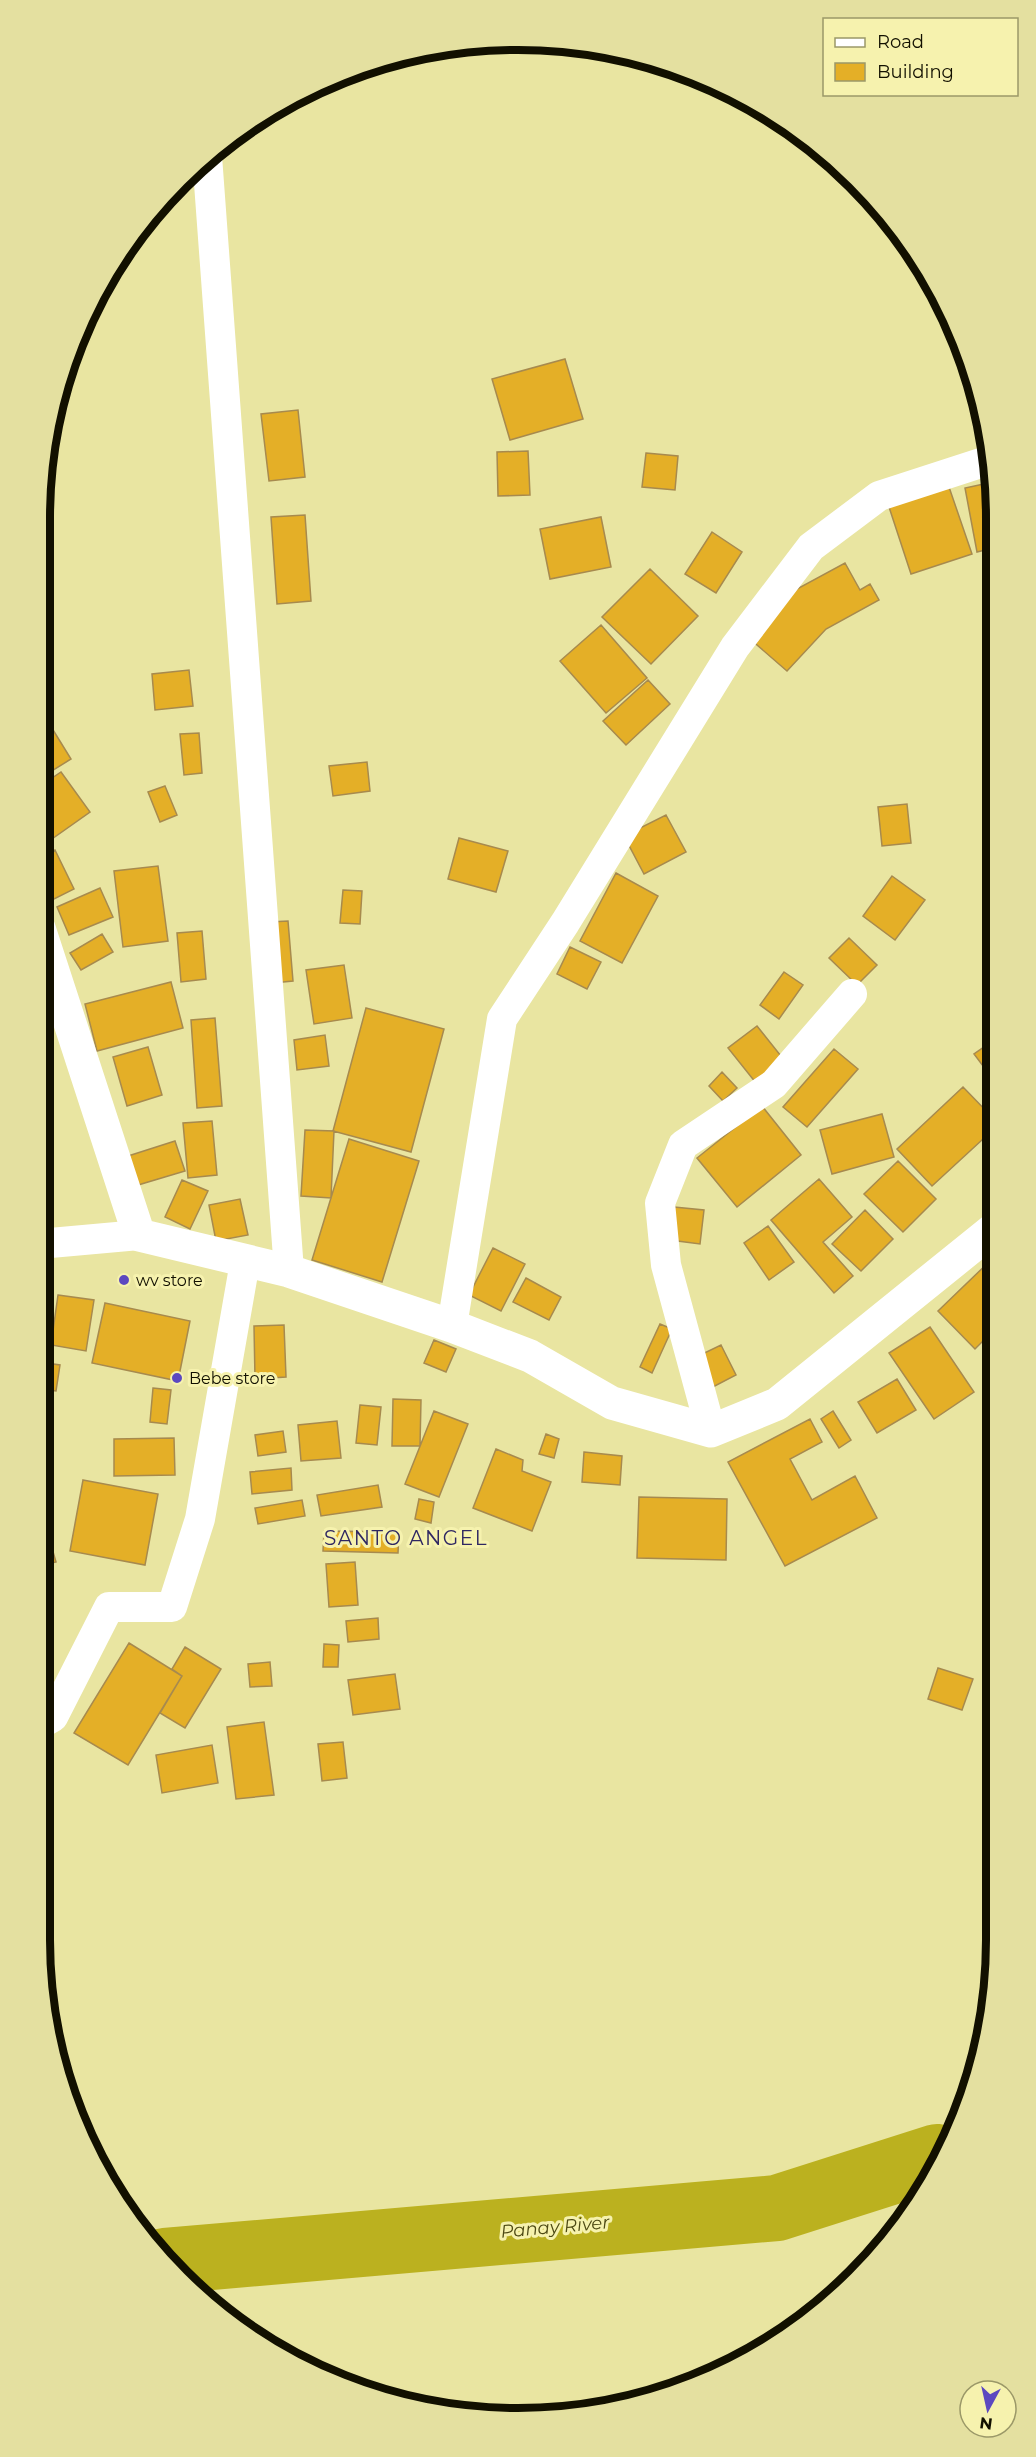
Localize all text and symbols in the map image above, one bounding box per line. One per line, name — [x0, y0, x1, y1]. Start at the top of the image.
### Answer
legend — [823, 18, 1018, 96]
text: Road — [877, 31, 924, 53]
text: Building — [877, 61, 954, 83]
place label: wv store — [136, 1271, 203, 1290]
marker: wv store — [117, 1273, 131, 1287]
place label: Bebe store — [189, 1369, 275, 1388]
marker: Bebe store — [170, 1371, 184, 1385]
district label: SANTO ANGEL — [324, 1526, 488, 1550]
water label: Panay River — [500, 2211, 611, 2243]
north arrow — [958, 2379, 1018, 2439]
text: N — [978, 2413, 994, 2434]

